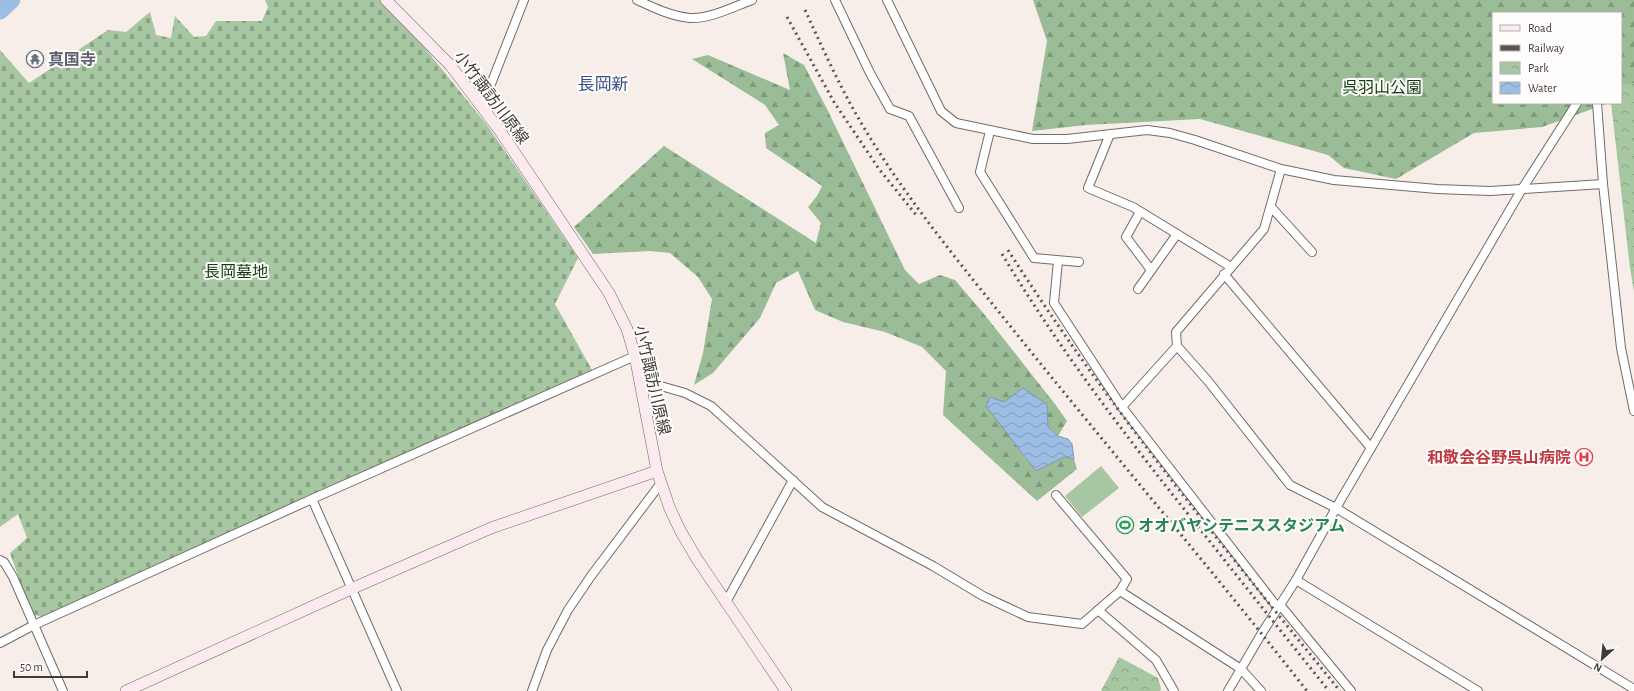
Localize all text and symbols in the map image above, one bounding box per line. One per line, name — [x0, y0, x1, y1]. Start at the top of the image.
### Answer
legend — [1492, 12, 1622, 104]
text: Road — [1528, 22, 1552, 34]
text: Railway — [1528, 42, 1564, 55]
street label: 小竹諏訪川原線 — [451, 47, 532, 147]
temple icon: 真国寺 — [25, 49, 45, 69]
place label: 真国寺 — [48, 51, 96, 68]
text: Park — [1528, 62, 1549, 74]
district label: 長岡新 — [578, 75, 629, 93]
park label: 呉羽山公園 — [1342, 79, 1422, 96]
text: Water — [1528, 82, 1557, 94]
park label: 長岡墓地 — [204, 264, 268, 280]
street label: 小竹諏訪川原線 — [632, 324, 673, 437]
hospital icon: 和敬会谷野呉山病院 — [1574, 447, 1594, 467]
place label: 和敬会谷野呉山病院 — [1427, 449, 1571, 466]
sports icon: オオバヤシテニススタジアム — [1115, 515, 1135, 535]
place label: オオバヤシテニススタジアム — [1138, 517, 1345, 534]
north arrow — [1582, 639, 1622, 679]
scale bar — [14, 653, 87, 679]
text: 50 m — [20, 661, 43, 673]
text: N — [1592, 661, 1604, 674]

